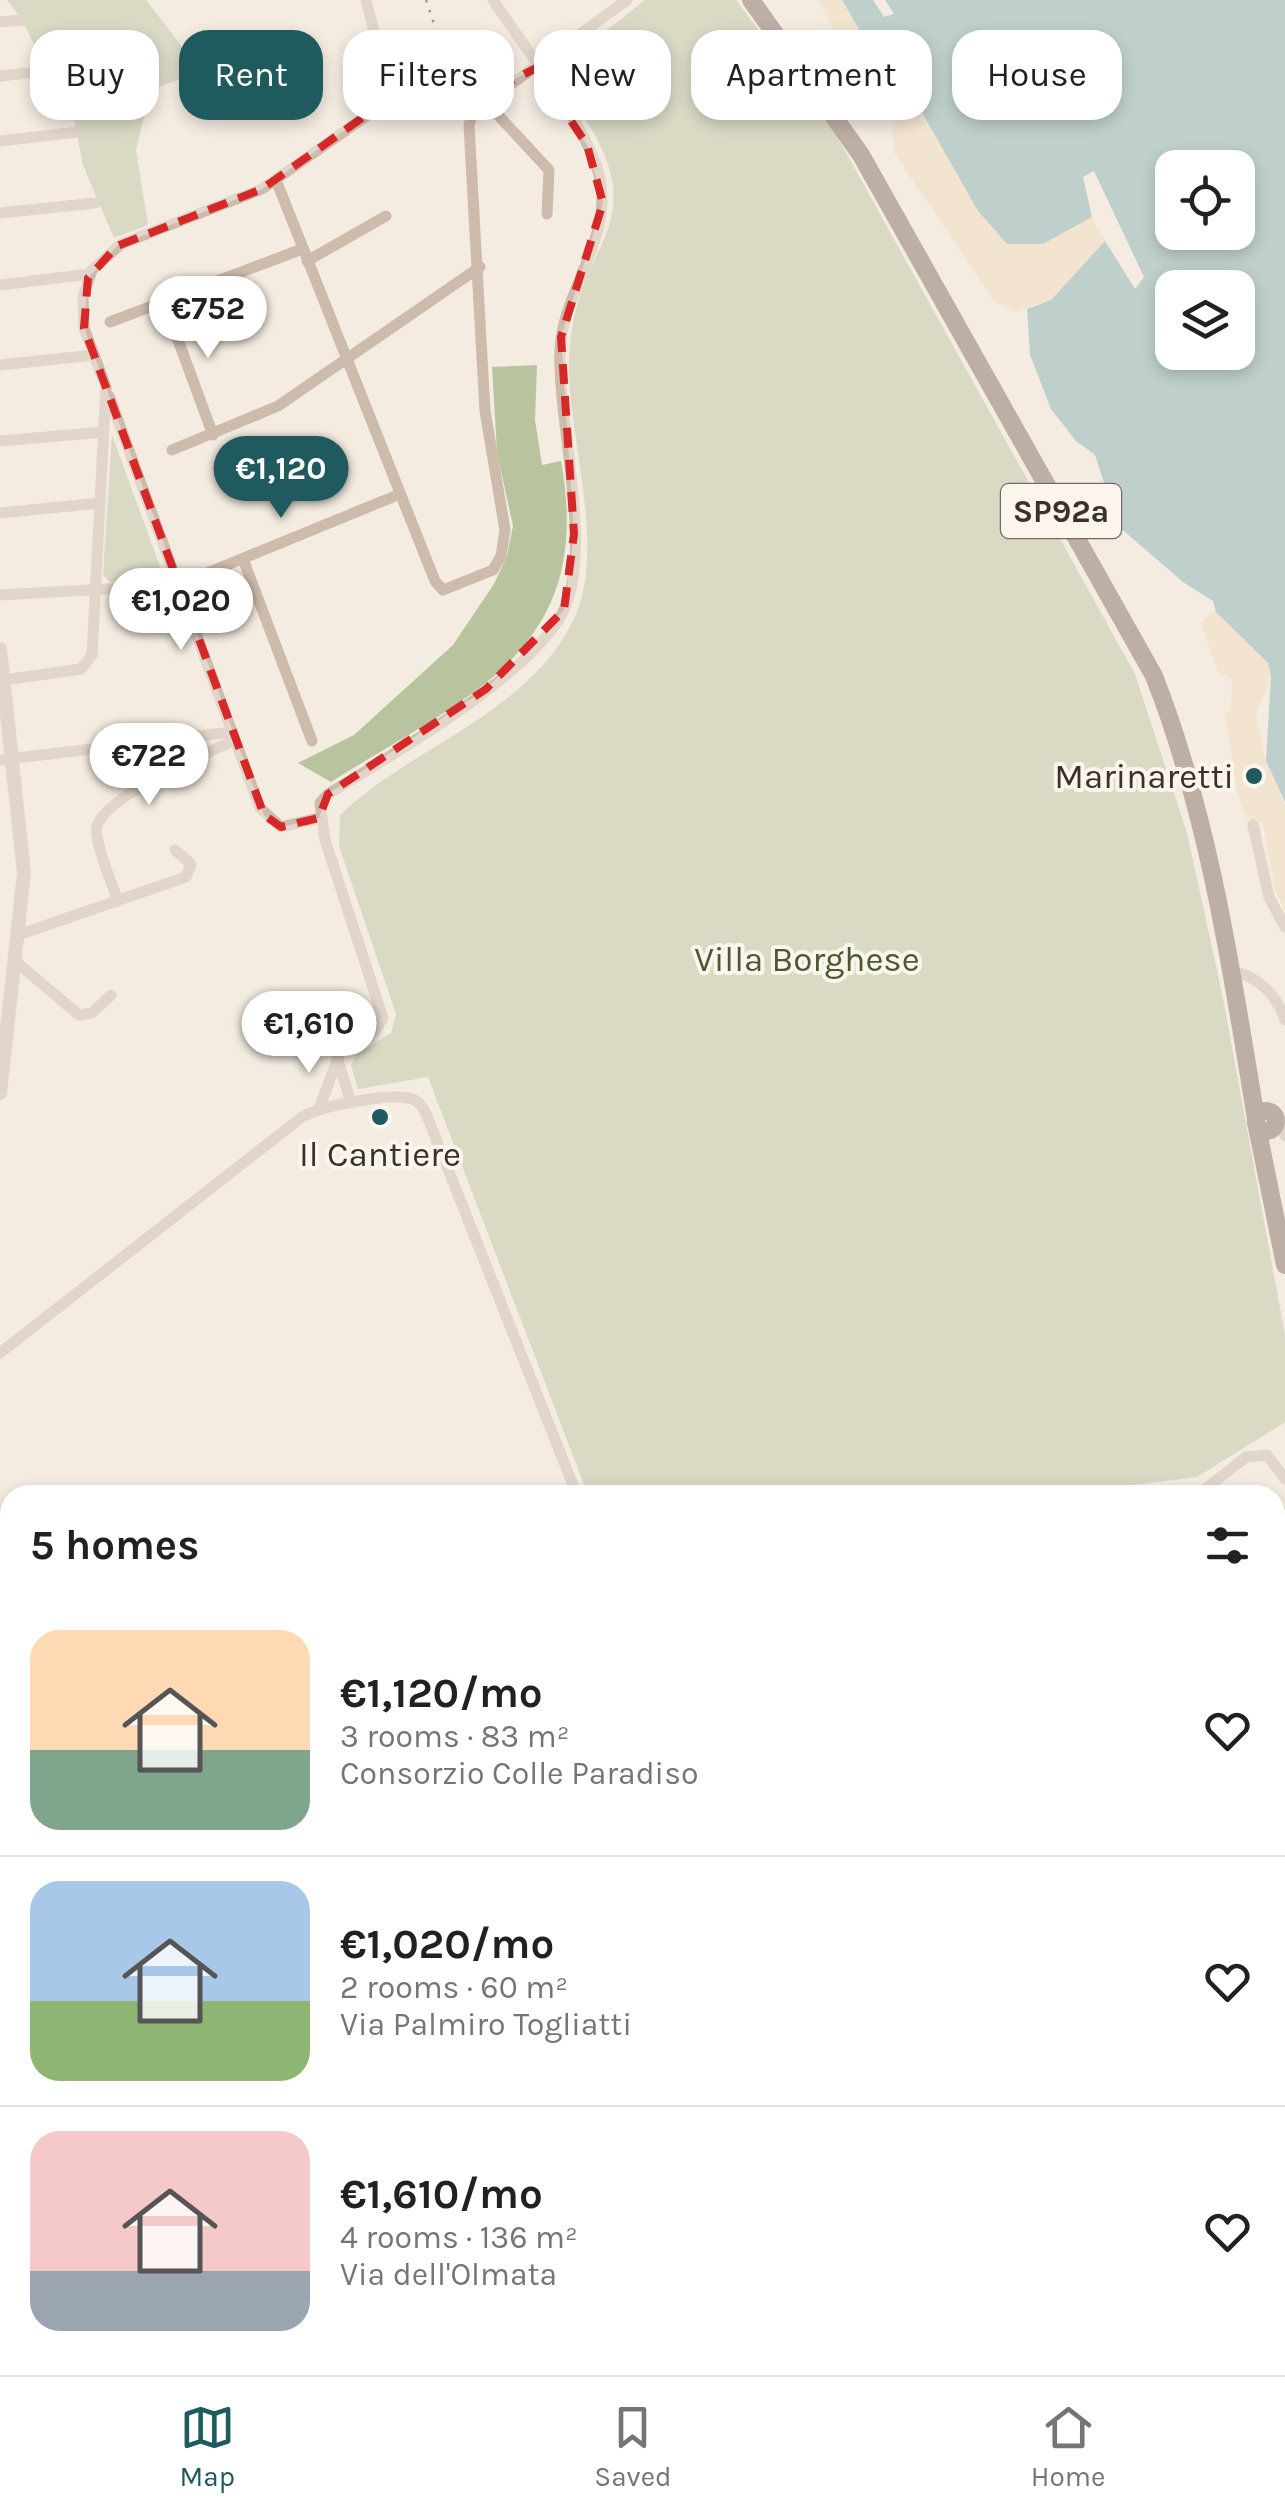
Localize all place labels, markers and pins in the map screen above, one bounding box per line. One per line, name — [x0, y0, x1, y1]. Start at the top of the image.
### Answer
pin: €752 — [149, 276, 267, 361]
pin: €1,120 — [200, 436, 362, 521]
pin: €1,020 — [100, 568, 262, 653]
pin: €722 — [90, 723, 208, 808]
place label: Marinaretti — [1054, 756, 1234, 797]
marker: Marinaretti — [1243, 765, 1265, 787]
pin: €1,610 — [228, 991, 390, 1076]
marker: Il Cantiere — [369, 1106, 391, 1128]
place label: Il Cantiere — [299, 1134, 461, 1175]

